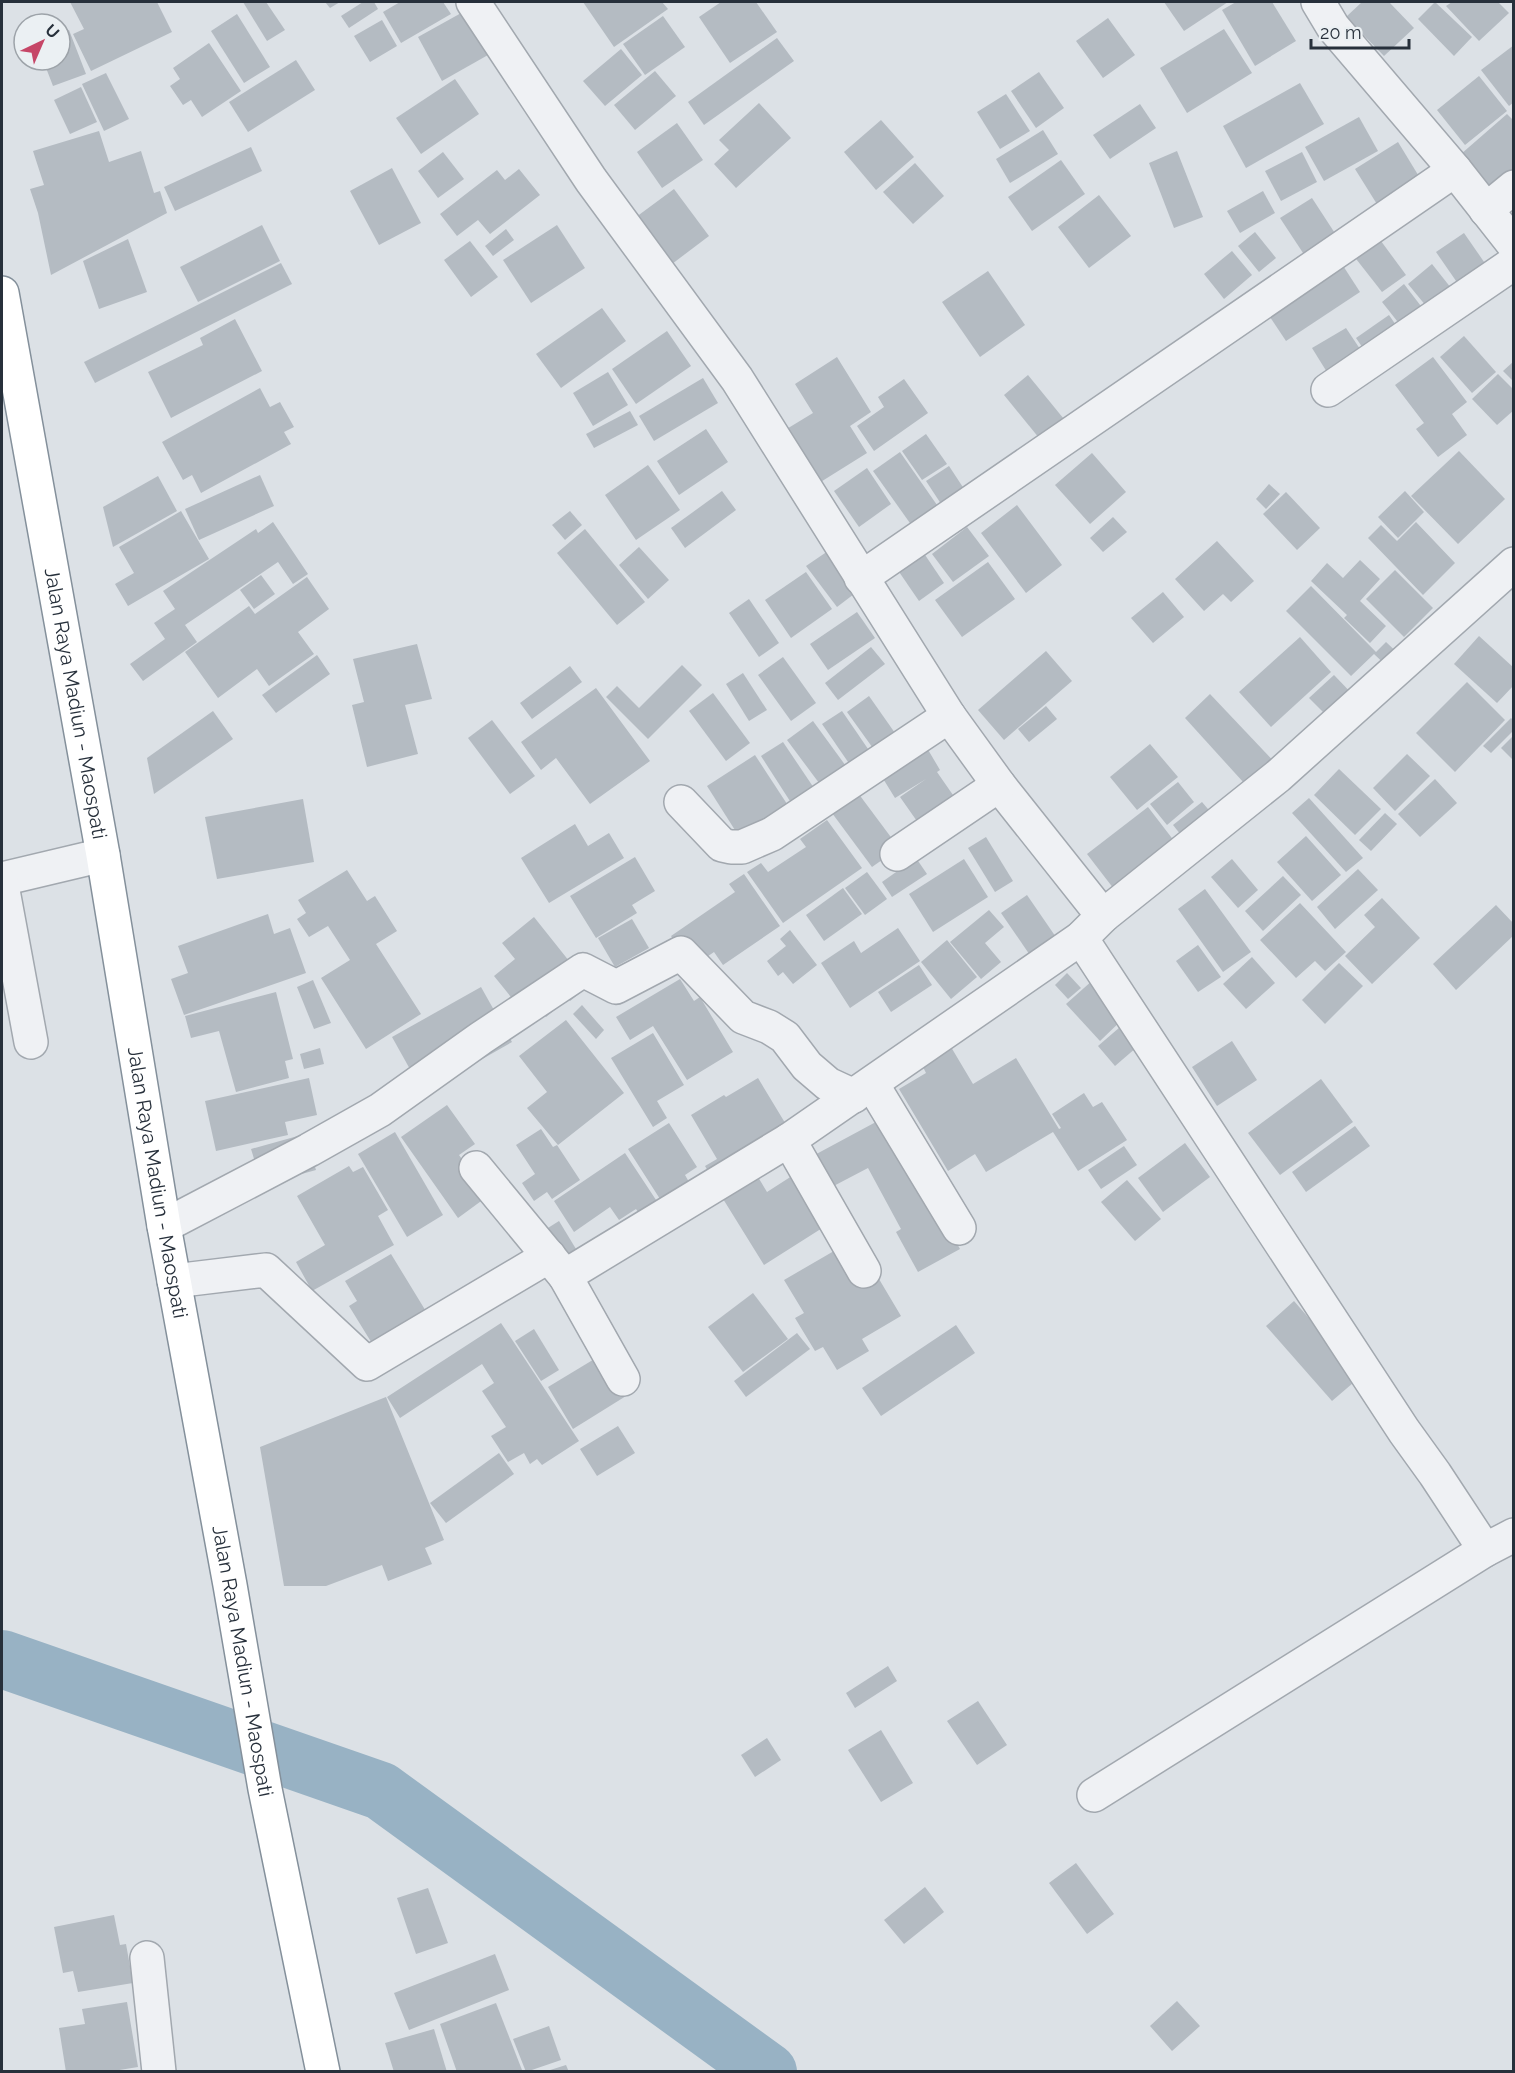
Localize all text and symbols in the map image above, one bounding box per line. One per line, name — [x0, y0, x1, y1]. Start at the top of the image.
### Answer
north arrow — [12, 12, 72, 72]
scale bar — [1311, 12, 1408, 50]
text: U — [41, 21, 63, 43]
text: 20 m — [1320, 22, 1362, 43]
street label: Jalan Raya Madiun - Maospati — [40, 566, 112, 841]
street label: Jalan Raya Madiun - Maospati — [123, 1045, 193, 1320]
street label: Jalan Raya Madiun - Maospati — [207, 1523, 278, 1799]

